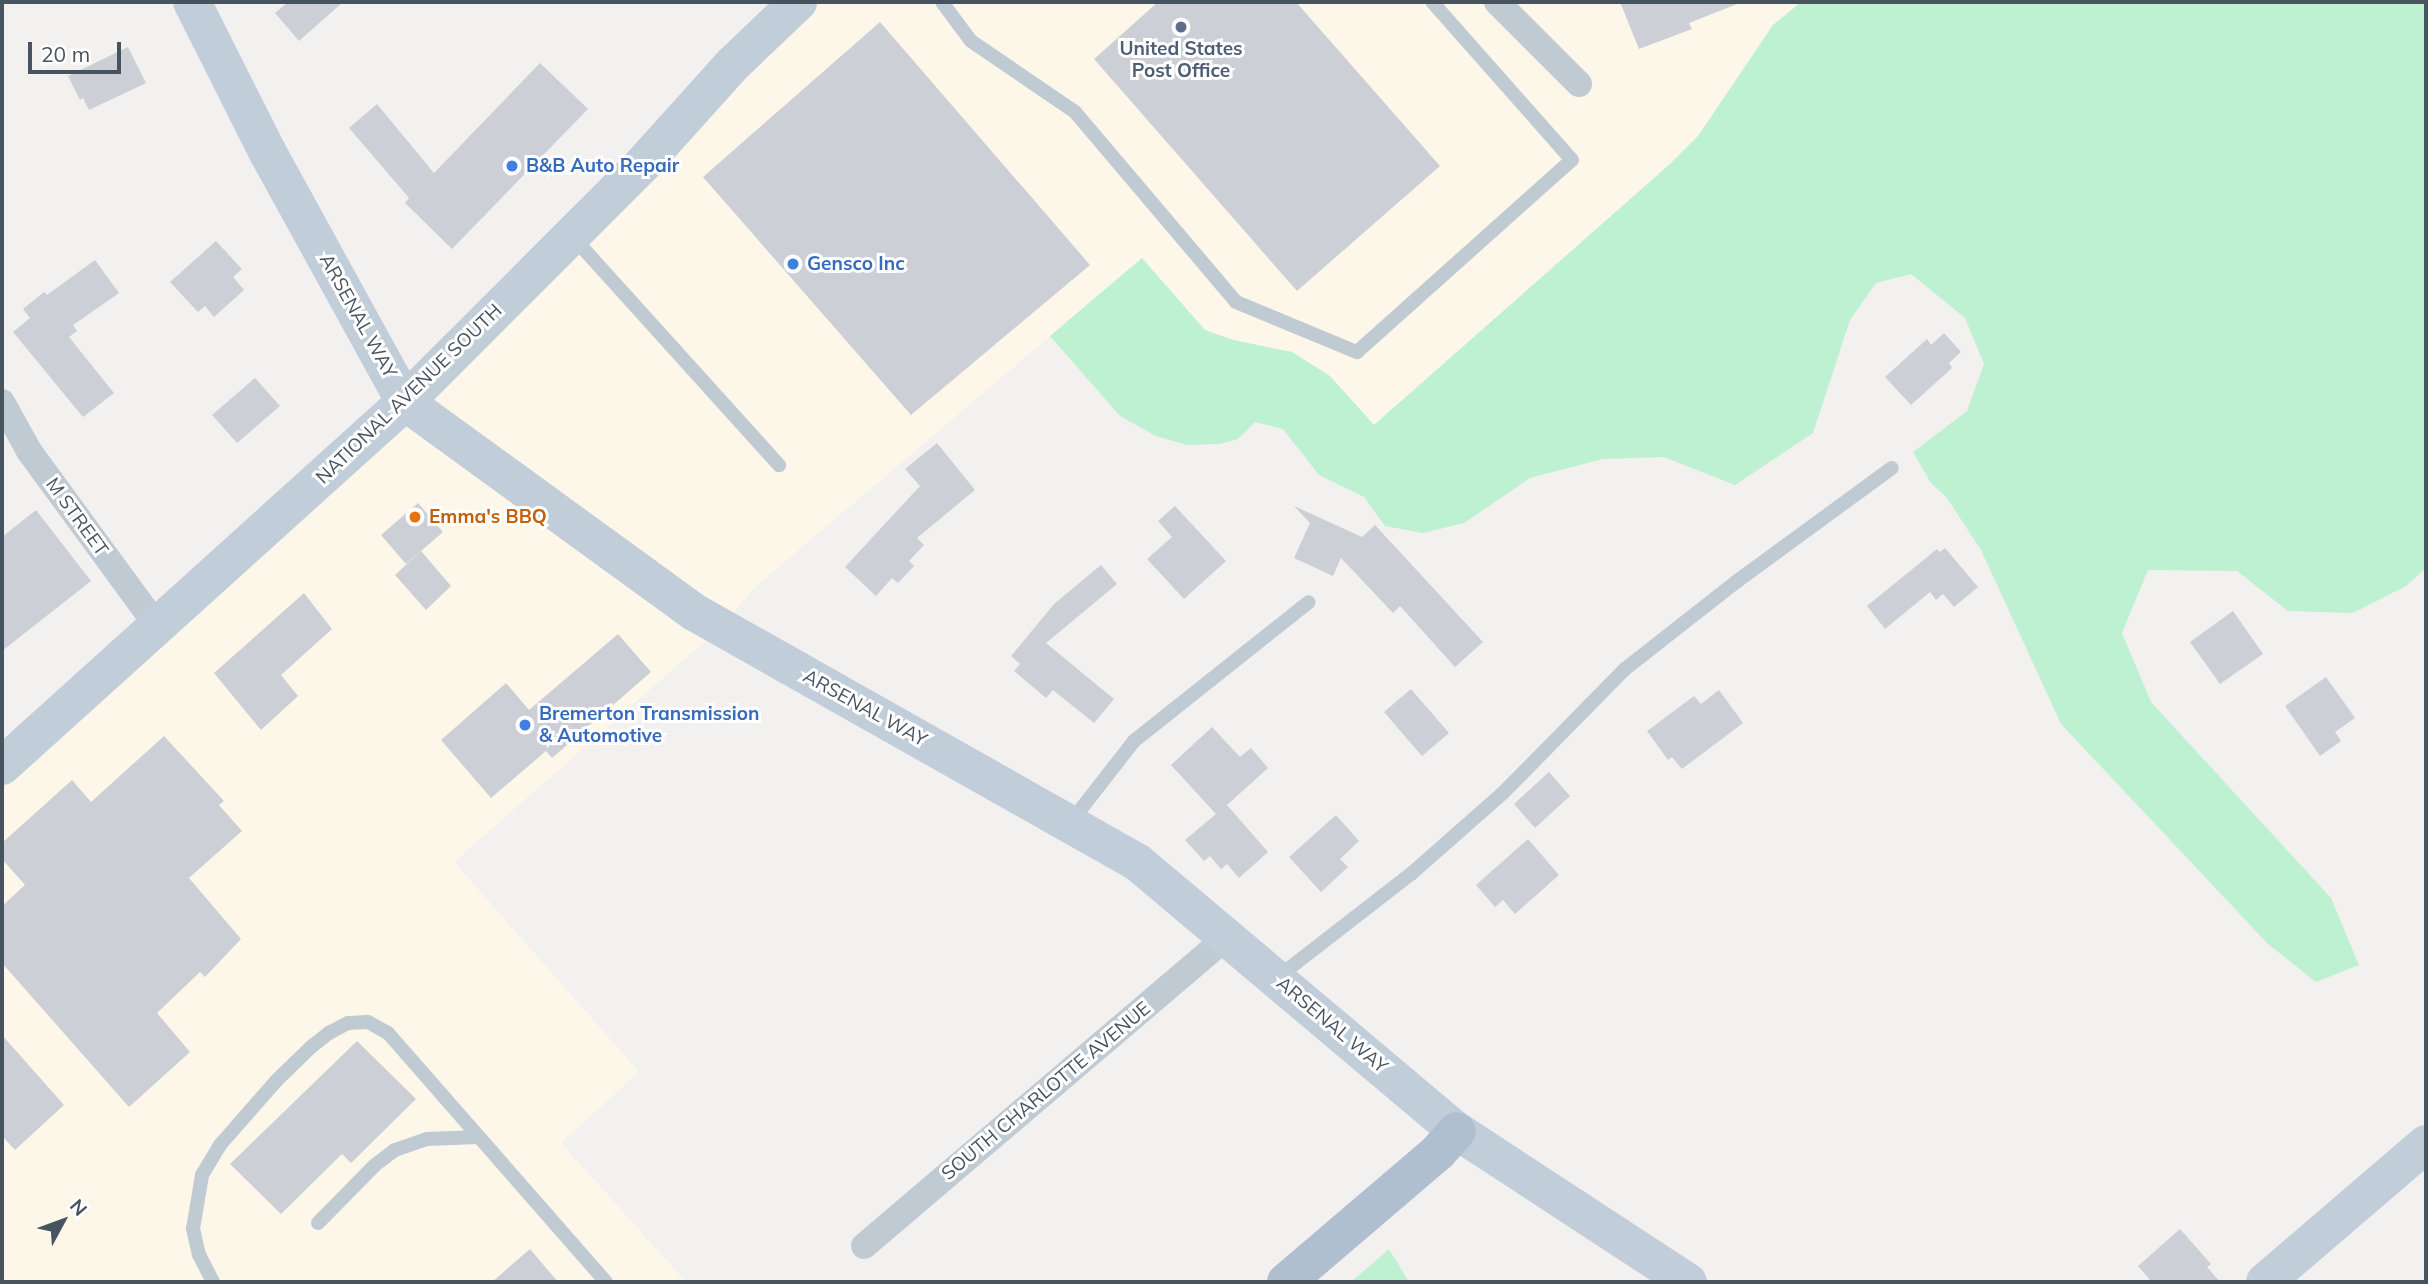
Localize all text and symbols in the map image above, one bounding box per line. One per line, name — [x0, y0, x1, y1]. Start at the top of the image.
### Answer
marker: United States Post Office — [1173, 19, 1189, 35]
scale bar — [32, 28, 124, 72]
place label: United States Post Office — [1119, 38, 1243, 82]
text: 20 m — [41, 41, 90, 67]
place label: B&B Auto Repair — [526, 155, 679, 177]
marker: B&B Auto Repair — [504, 158, 520, 174]
street label: ARSENAL WAY — [315, 250, 401, 382]
place label: Gensco Inc — [807, 253, 905, 275]
marker: Gensco Inc — [785, 256, 801, 272]
street label: NATIONAL AVENUE SOUTH — [311, 299, 507, 489]
street label: M STREET — [41, 473, 113, 561]
place label: Emma's BBQ — [429, 506, 547, 528]
marker: Emma's BBQ — [407, 509, 423, 525]
street label: ARSENAL WAY — [799, 665, 931, 751]
place label: Bremerton Transmission & Automotive — [539, 703, 759, 747]
marker: Bremerton Transmission & Automotive — [517, 717, 533, 733]
street label: ARSENAL WAY — [1272, 972, 1392, 1078]
street label: SOUTH CHARLOTTE AVENUE — [937, 997, 1155, 1185]
north arrow — [28, 1186, 98, 1256]
text: N — [65, 1194, 93, 1221]

